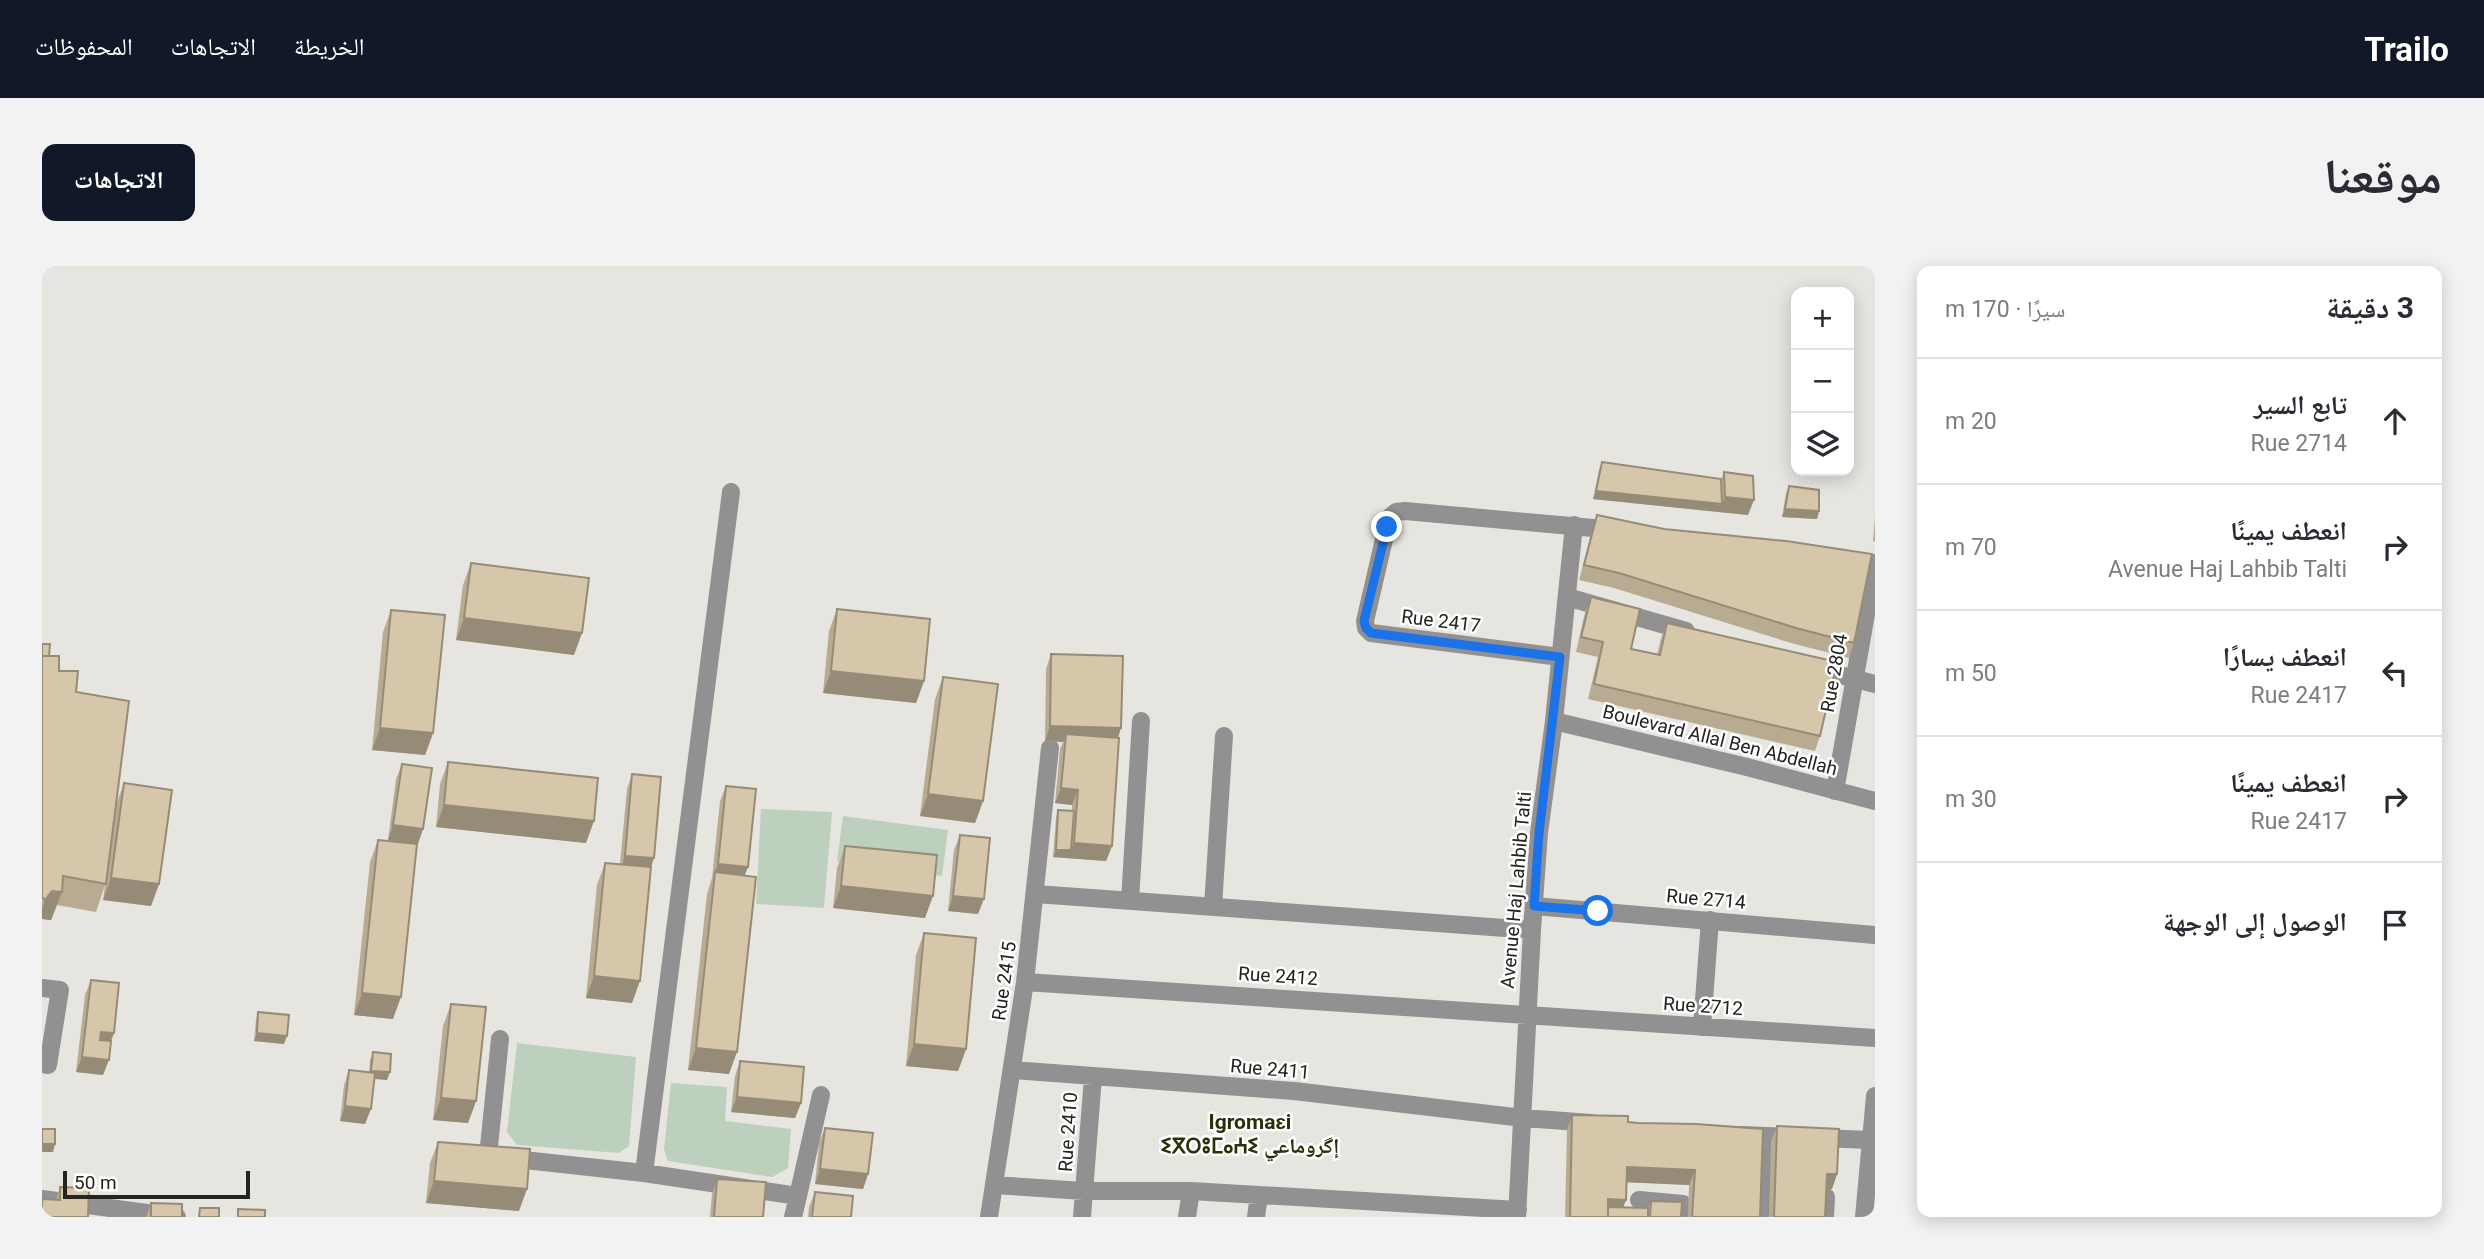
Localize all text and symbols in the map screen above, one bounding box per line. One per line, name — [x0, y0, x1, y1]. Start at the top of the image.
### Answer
text: Trailo — [2364, 30, 2449, 69]
text: المحفوظات — [35, 33, 133, 61]
text: الاتجاهات — [171, 33, 256, 61]
text: الخريطة — [294, 33, 365, 61]
button: الاتجاهات — [42, 144, 195, 221]
text: موقعنا — [2324, 148, 2442, 205]
map controls — [1791, 287, 1854, 476]
button: + — [1791, 287, 1854, 350]
text: 3 دقيقة — [2326, 290, 2414, 325]
text: سيرًا · 170 m — [1945, 296, 2065, 323]
button: − — [1791, 350, 1854, 413]
text: تابع السير — [2254, 390, 2347, 420]
icon: ahead — [2376, 402, 2414, 440]
text: 20 m — [1945, 408, 1997, 435]
button: layers — [1791, 413, 1854, 476]
text: Rue 2714 — [2251, 430, 2347, 457]
route end — [1371, 511, 1402, 542]
text: انعطف يمينًا — [2230, 516, 2347, 546]
icon: right — [2376, 528, 2414, 566]
text: 70 m — [1945, 534, 1997, 561]
text: Avenue Haj Lahbib Talti — [2108, 556, 2347, 583]
street label: Rue 2417 — [1400, 605, 1482, 637]
street label: Rue 2804 — [1816, 631, 1852, 714]
text: انعطف يسارًا — [2223, 642, 2347, 672]
icon: left — [2376, 654, 2414, 692]
text: 50 m — [1945, 660, 1997, 687]
text: Rue 2417 — [2251, 682, 2347, 709]
street label: Boulevard Allal Ben Abdellah — [1600, 700, 1840, 780]
text: انعطف يمينًا — [2230, 768, 2347, 798]
icon: right — [2376, 780, 2414, 818]
text: 30 m — [1945, 786, 1997, 813]
street label: Avenue Haj Lahbib Talti — [1496, 791, 1536, 989]
text: Rue 2417 — [2251, 808, 2347, 835]
street label: Rue 2714 — [1665, 884, 1747, 914]
route start — [1582, 895, 1613, 926]
icon: arrive — [2376, 906, 2414, 944]
text: الوصول إلى الوجهة — [2163, 907, 2347, 937]
street label: Rue 2415 — [987, 940, 1021, 1022]
street label: Rue 2412 — [1237, 962, 1319, 990]
street label: Rue 2712 — [1662, 992, 1744, 1020]
street label: Rue 2411 — [1229, 1054, 1311, 1084]
street label: Rue 2410 — [1054, 1091, 1082, 1173]
district label: Igromaɛi ⵉⴳⵔⵓⵎⴰⵄⵉ إگروماعي — [1161, 1110, 1339, 1162]
scale bar — [63, 1168, 250, 1200]
text: 50 m — [74, 1171, 117, 1194]

